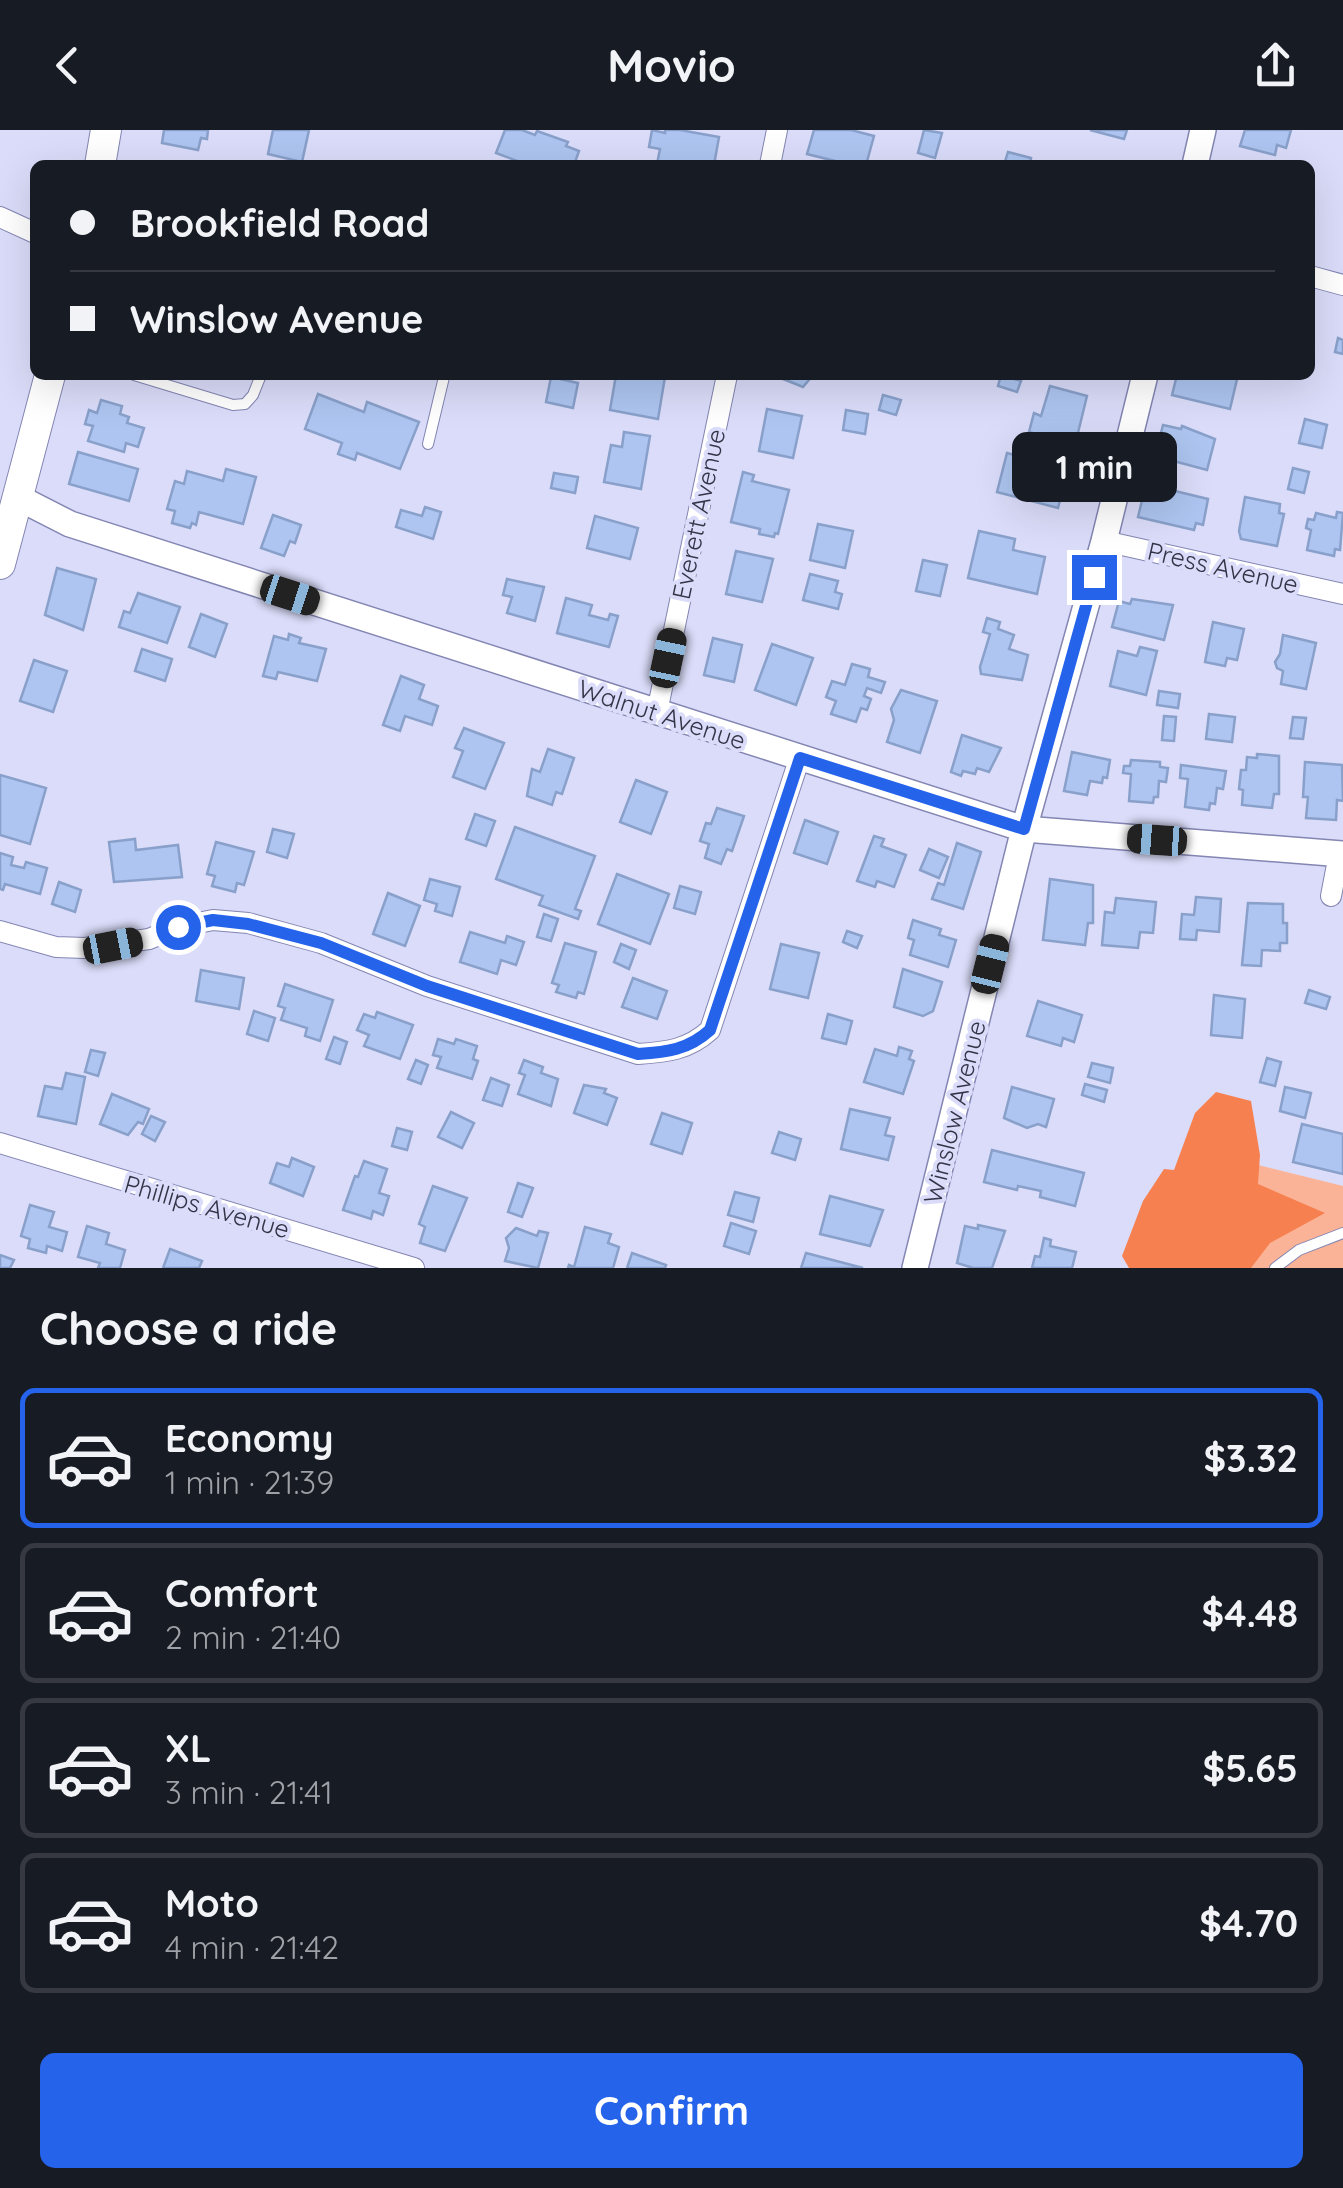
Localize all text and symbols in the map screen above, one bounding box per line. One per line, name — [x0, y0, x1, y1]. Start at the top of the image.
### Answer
text: Movio — [607, 37, 736, 93]
icon: back — [40, 38, 95, 93]
icon: share — [1248, 38, 1303, 93]
text: Brookfield Road — [130, 199, 429, 247]
text: Winslow Avenue — [130, 295, 423, 343]
street label: Everett Avenue — [665, 426, 731, 602]
callout: 1 min — [1012, 432, 1176, 502]
text: 1 min — [1056, 447, 1133, 487]
street label: Press Avenue — [1145, 535, 1301, 599]
route end — [1072, 555, 1117, 600]
car — [257, 571, 323, 619]
car — [647, 626, 689, 690]
street label: Walnut Avenue — [574, 672, 750, 756]
car — [1126, 823, 1188, 857]
route start — [156, 905, 201, 950]
car — [81, 926, 145, 966]
car — [968, 931, 1012, 997]
street label: Winslow Avenue — [916, 1017, 992, 1207]
street label: Phillips Avenue — [121, 1168, 293, 1244]
text: Choose a ride — [40, 1300, 337, 1356]
icon: car — [45, 1413, 135, 1503]
text: Economy — [165, 1414, 334, 1462]
text: $3.32 — [1203, 1434, 1298, 1482]
text: 1 min · 21:39 — [165, 1462, 334, 1502]
icon: car — [45, 1568, 135, 1658]
text: Comfort — [165, 1569, 319, 1617]
text: $4.48 — [1201, 1589, 1298, 1637]
text: 2 min · 21:40 — [165, 1617, 341, 1657]
icon: car — [45, 1723, 135, 1813]
text: XL — [165, 1724, 211, 1772]
text: $5.65 — [1203, 1744, 1298, 1792]
text: 3 min · 21:41 — [165, 1772, 333, 1812]
icon: car — [45, 1878, 135, 1968]
text: Moto — [165, 1879, 259, 1927]
text: $4.70 — [1199, 1899, 1298, 1947]
text: 4 min · 21:42 — [165, 1927, 339, 1967]
button: Confirm — [40, 2053, 1303, 2168]

